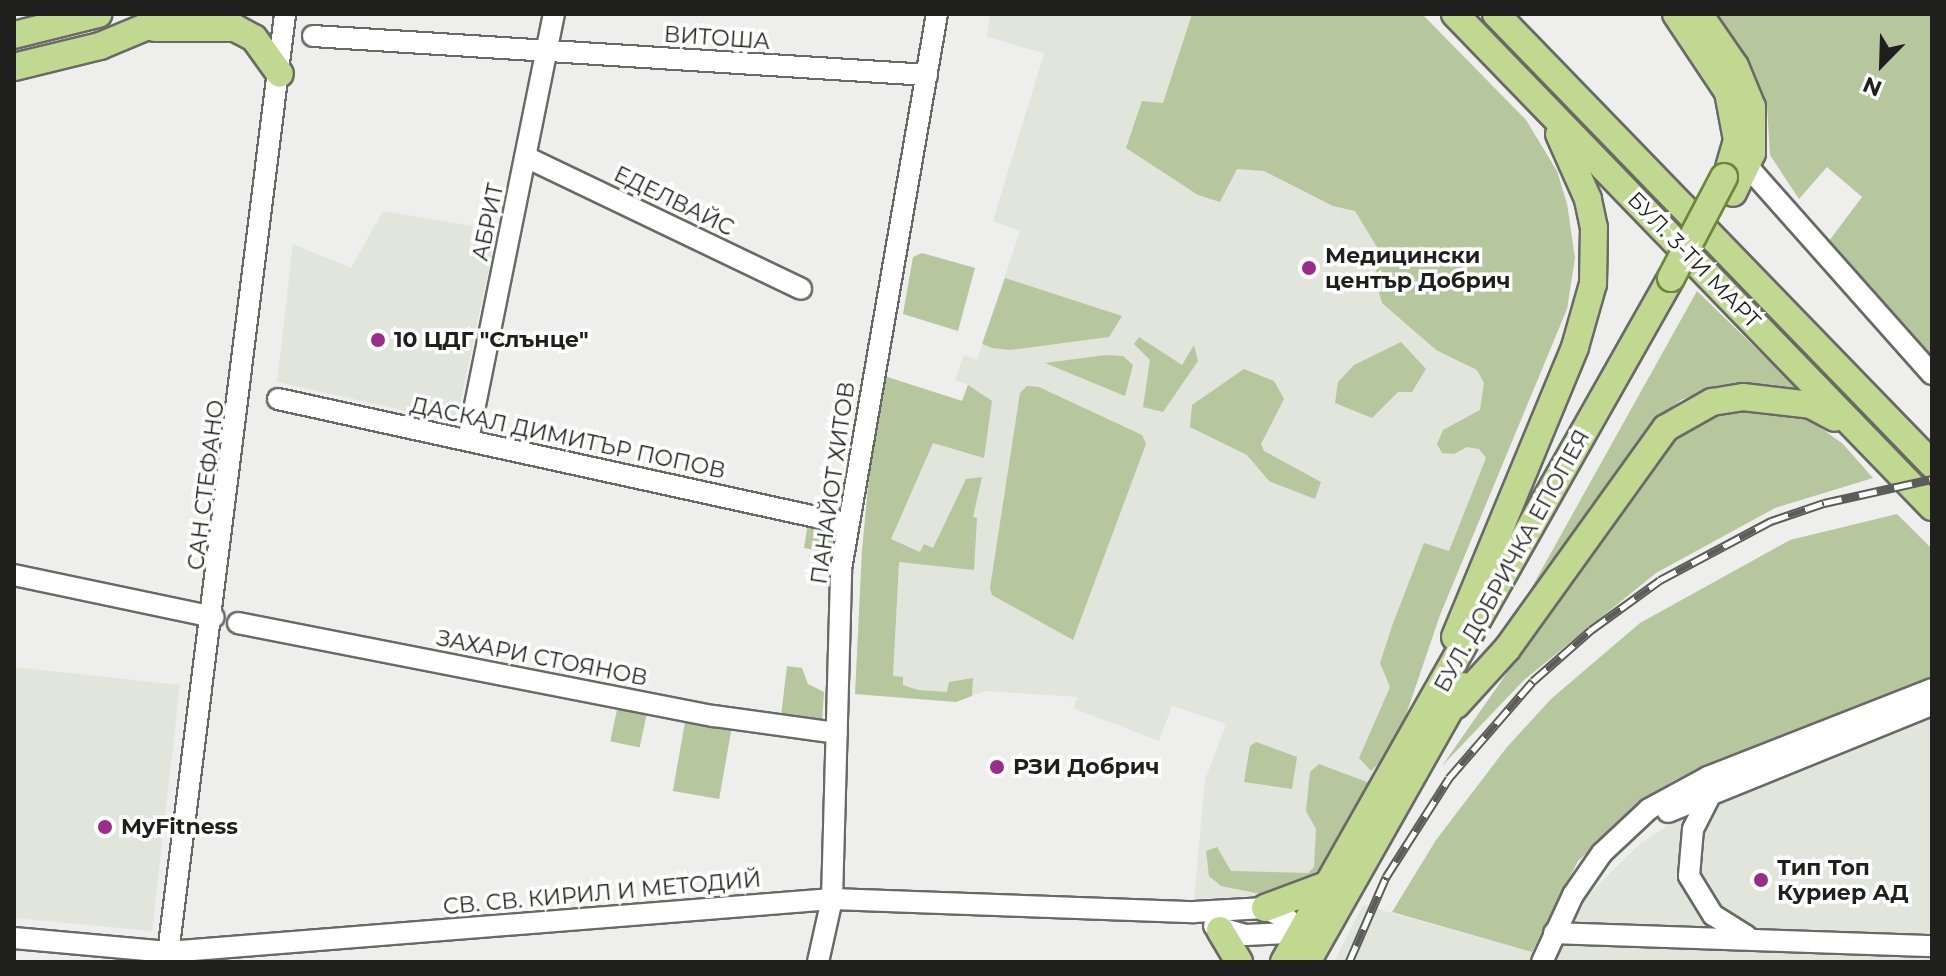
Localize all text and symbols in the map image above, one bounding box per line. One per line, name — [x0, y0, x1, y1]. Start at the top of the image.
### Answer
street label: ВИТОША — [663, 21, 771, 55]
north arrow — [1842, 24, 1922, 104]
text: N — [1859, 71, 1886, 102]
street label: ЕДЕЛВАЙС — [610, 161, 738, 241]
street label: АБРИТ — [467, 181, 509, 263]
street label: БУЛ. 3-ТИ МАРТ — [1622, 186, 1766, 334]
place label: Медицински център Добрич — [1325, 242, 1510, 294]
marker: Медицински център Добрич — [1300, 259, 1318, 277]
place label: 10 ЦДГ "Слънце" — [394, 327, 589, 353]
marker: 10 ЦДГ "Слънце" — [369, 331, 387, 349]
street label: ПАНАЙОТ ХИТОВ — [806, 380, 860, 586]
street label: ДАСКАЛ ДИМИТЪР ПОПОВ — [408, 392, 728, 484]
street label: САН СТЕФАНО — [182, 398, 230, 572]
street label: БУЛ. ДОБРИЧКА ЕПОПЕЯ — [1429, 425, 1595, 697]
street label: ЗАХАРИ СТОЯНОВ — [434, 625, 650, 691]
place label: РЗИ Добрич — [1013, 754, 1159, 780]
marker: РЗИ Добрич — [988, 758, 1006, 776]
place label: MyFitness — [121, 814, 238, 840]
marker: MyFitness — [96, 818, 114, 836]
place label: Тип Топ Куриер АД — [1777, 854, 1908, 906]
street label: СВ. СВ. КИРИЛ И МЕТОДИЙ — [442, 866, 762, 920]
marker: Тип Топ Куриер АД — [1752, 871, 1770, 889]

